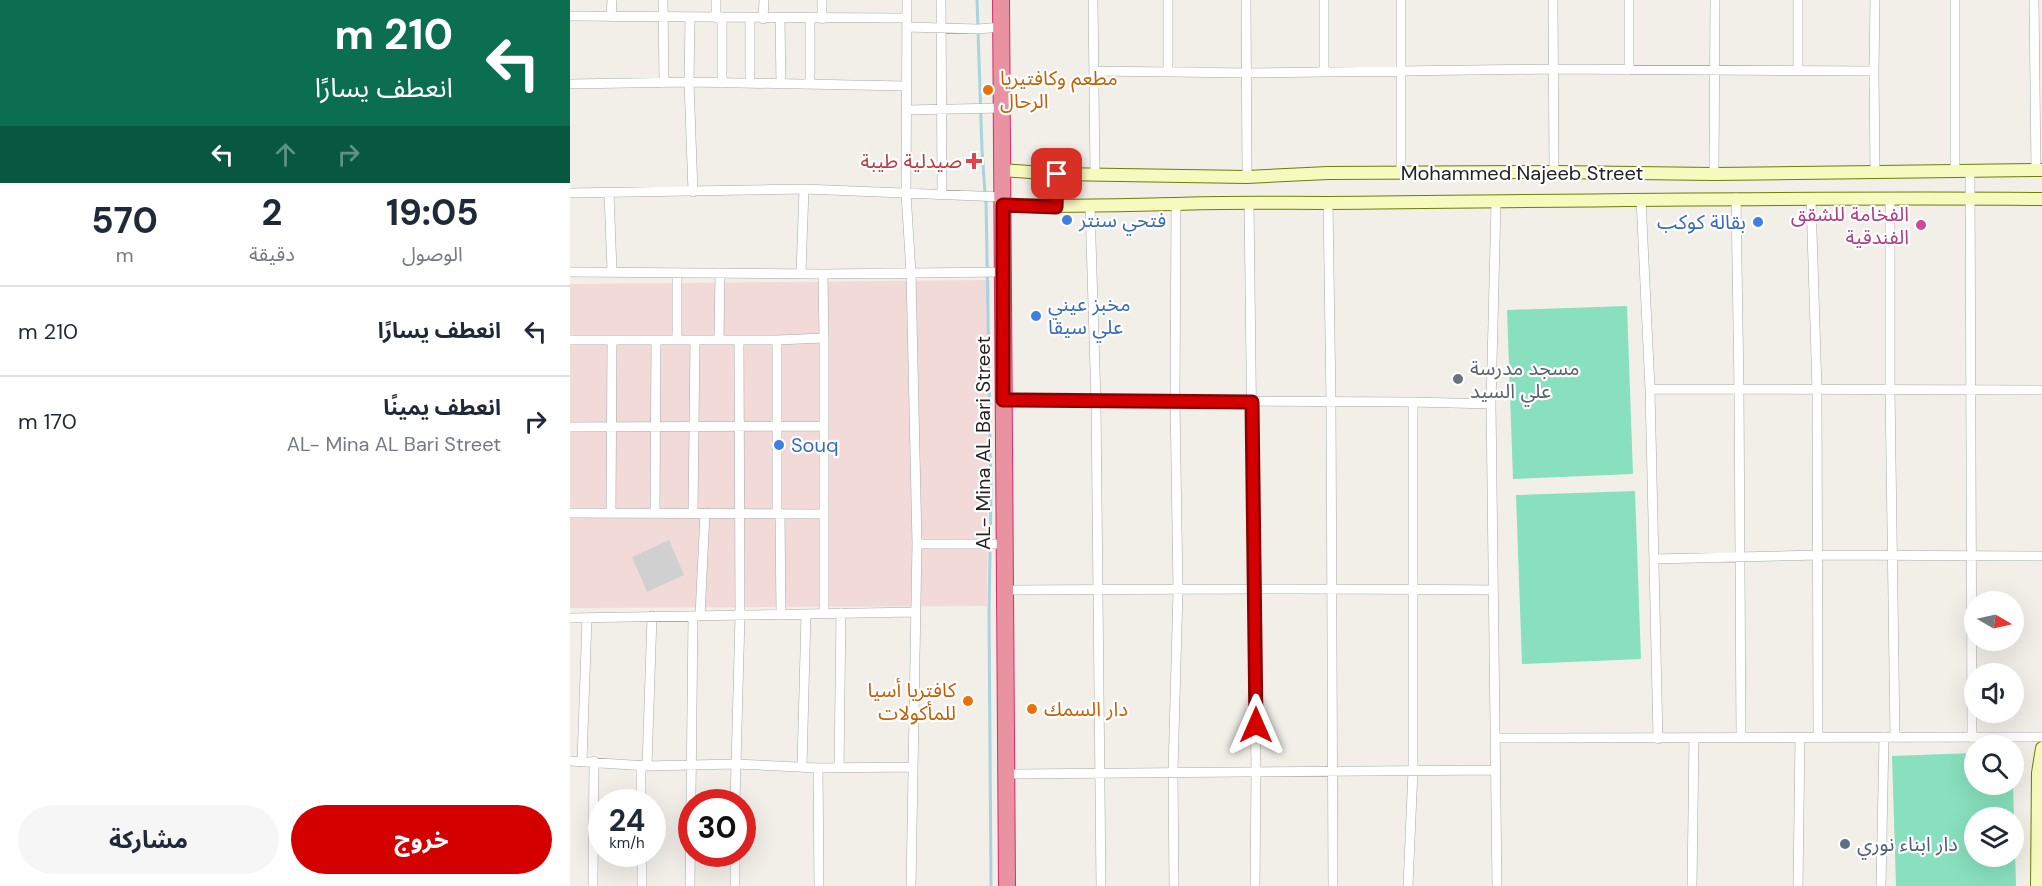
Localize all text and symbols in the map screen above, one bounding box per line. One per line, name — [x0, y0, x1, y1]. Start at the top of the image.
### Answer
text: 210 m — [335, 7, 453, 62]
icon: left — [474, 24, 552, 102]
place label: مطعم وكافتيريا الرحال — [1000, 65, 1118, 114]
text: انعطف يسارًا — [315, 70, 453, 105]
marker: مطعم وكافتيريا الرحال — [981, 83, 995, 97]
icon: left — [206, 138, 239, 171]
icon: ahead — [269, 138, 302, 171]
icon: right — [332, 138, 365, 171]
place label: صيدلية طيبة — [861, 148, 962, 174]
pin — [1031, 148, 1082, 199]
marker: صيدلية طيبة — [967, 154, 981, 168]
icon: arrive — [1040, 157, 1073, 190]
street label: Mohammed Najeeb Street — [1401, 160, 1644, 186]
text: 2 — [262, 189, 282, 236]
text: 19:05 — [386, 189, 479, 236]
text: 570 — [91, 197, 158, 244]
place label: الفخامة للشقق الفندقية — [1791, 201, 1909, 250]
place label: فتحي سنتر — [1078, 207, 1166, 236]
place label: بقالة كوكب — [1657, 209, 1746, 235]
marker: فتحي سنتر — [1060, 213, 1074, 227]
marker: بقالة كوكب — [1751, 215, 1765, 229]
marker: الفخامة للشقق الفندقية — [1914, 218, 1928, 232]
text: دقيقة — [249, 241, 295, 267]
text: الوصول — [402, 241, 463, 267]
text: m — [116, 242, 133, 268]
place label: مخبز عيني علي سيقا — [1048, 291, 1130, 343]
marker: مخبز عيني علي سيقا — [1029, 309, 1043, 323]
icon: left — [519, 315, 552, 348]
text: انعطف يسارًا — [378, 316, 501, 345]
text: 210 m — [18, 317, 78, 346]
street label: AL- Mina AL Bari Street — [970, 336, 996, 550]
place label: مسجد مدرسة علي السيد — [1470, 355, 1579, 407]
marker: مسجد مدرسة علي السيد — [1451, 372, 1465, 386]
text: انعطف يمينًا — [383, 393, 501, 422]
icon: right — [519, 405, 552, 438]
text: 170 m — [18, 407, 77, 436]
text: AL- Mina AL Bari Street — [287, 431, 501, 457]
place label: Souq — [791, 432, 838, 458]
marker: Souq — [772, 438, 786, 452]
north arrow — [1964, 591, 2024, 651]
map controls — [1964, 591, 2024, 867]
button: sound — [1964, 663, 2024, 723]
place label: كافتريا أسيا للمأكولات — [867, 677, 957, 726]
position arrow — [1224, 693, 1288, 757]
marker: كافتريا أسيا للمأكولات — [961, 694, 975, 708]
place label: دار السمك — [1044, 696, 1128, 722]
marker: دار السمك — [1025, 702, 1039, 716]
button: search — [1964, 735, 2024, 795]
speed limit sign: 30 — [678, 789, 756, 867]
text: 24 — [609, 801, 645, 840]
button: مشاركة — [18, 805, 279, 874]
button: خروج — [291, 805, 552, 874]
button: layers — [1964, 807, 2024, 867]
place label: دار ابناء نوري — [1857, 831, 1958, 860]
text: km/h — [609, 833, 645, 853]
marker: دار ابناء نوري — [1838, 837, 1852, 851]

